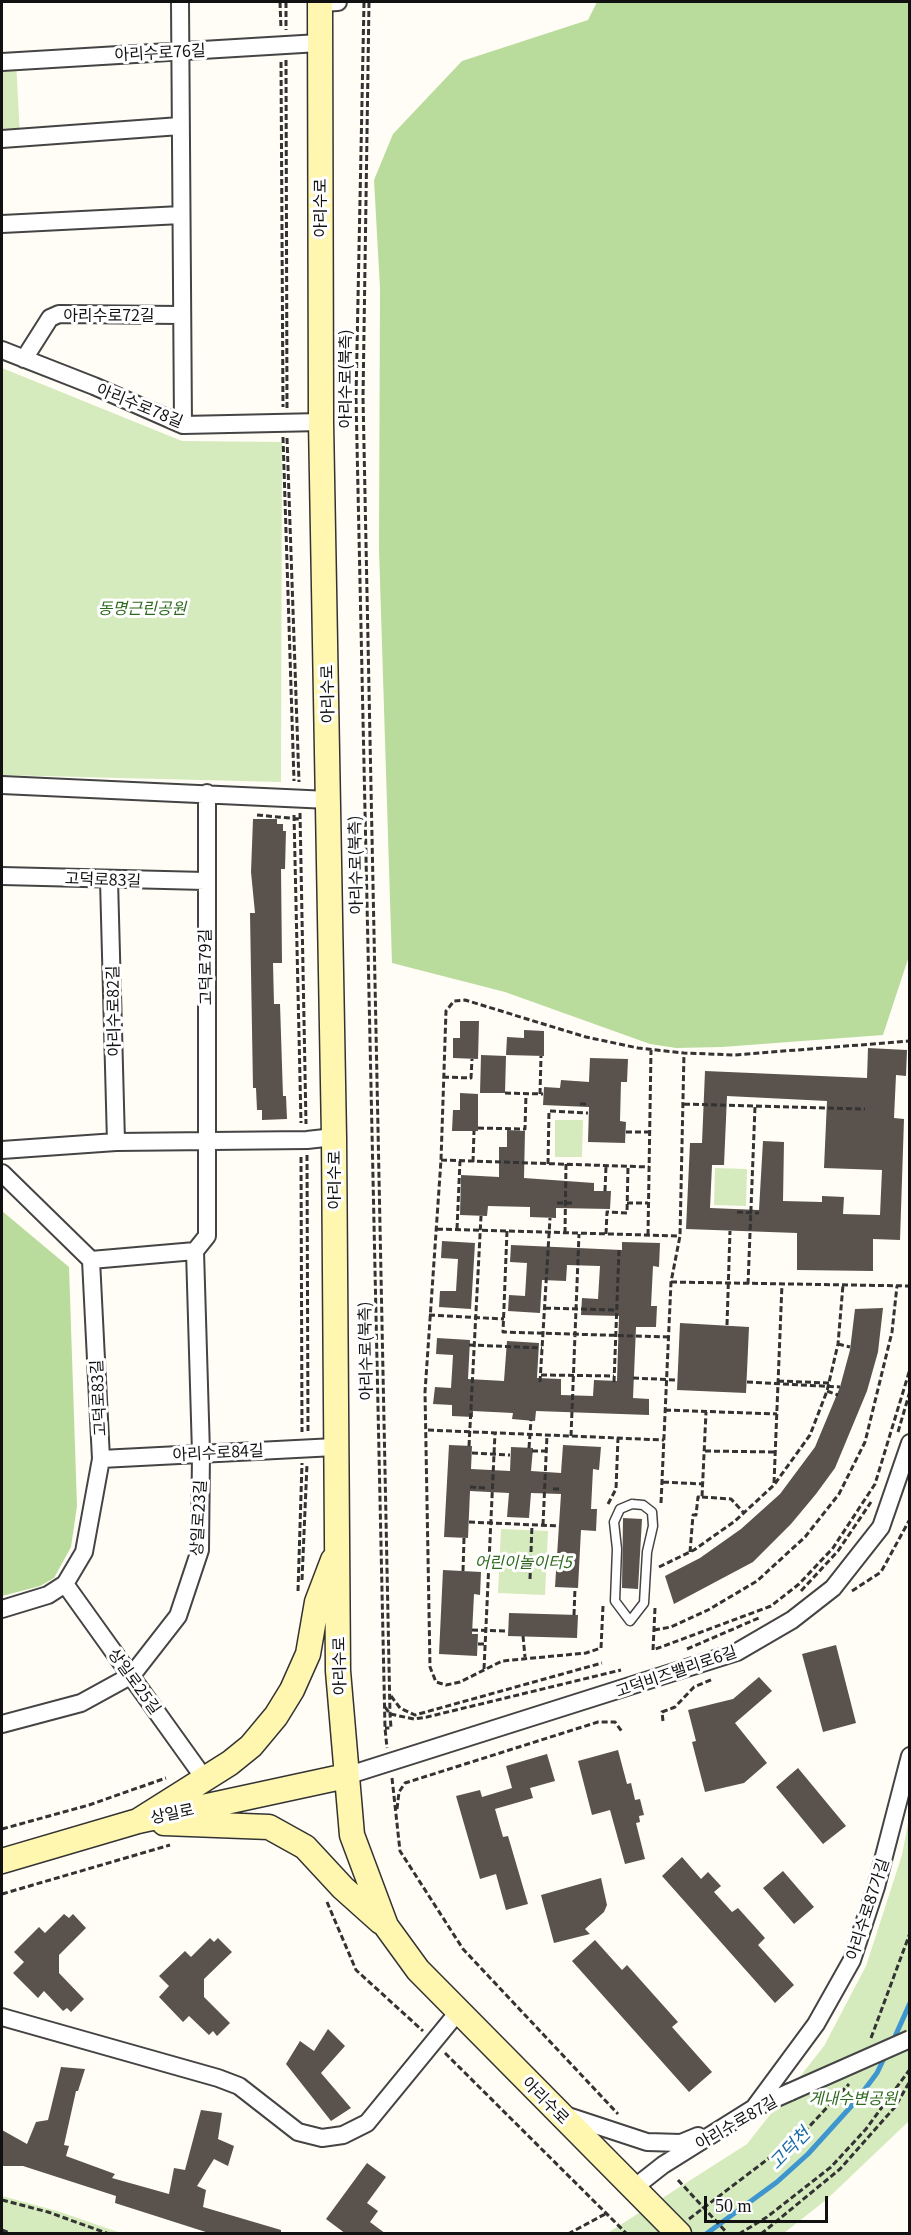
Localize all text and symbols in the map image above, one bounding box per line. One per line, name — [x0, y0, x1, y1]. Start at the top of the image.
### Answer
street label: 아리수로76길 — [114, 40, 206, 64]
street label: 아리수로 — [310, 179, 330, 237]
street label: 아리수로72길 — [63, 305, 155, 325]
street label: 아리수로(북측) — [335, 329, 355, 429]
street label: 아리수로78길 — [94, 379, 186, 431]
park label: 동명근린공원 — [98, 598, 186, 618]
street label: 아리수로 — [317, 664, 337, 724]
street label: 아리수로(북측) — [345, 815, 365, 915]
street label: 고덕로83길 — [64, 868, 142, 890]
street label: 고덕로79길 — [195, 929, 215, 1005]
street label: 아리수로82길 — [103, 965, 123, 1057]
street label: 아리수로 — [324, 1151, 344, 1209]
street label: 아리수로(북측) — [355, 1301, 375, 1401]
street label: 고덕로83길 — [86, 1359, 110, 1437]
street label: 아리수로84길 — [172, 1440, 264, 1464]
street label: 상일로23길 — [186, 1479, 210, 1557]
park label: 어린이놀이터5 — [474, 1552, 572, 1572]
street label: 아리수로 — [329, 1636, 349, 1696]
street label: 고덕비즈밸리로6길 — [613, 1641, 739, 1701]
street label: 상일로25길 — [105, 1644, 165, 1718]
street label: 상일로 — [148, 1799, 196, 1827]
street label: 아리수로87가길 — [841, 1856, 893, 1962]
street label: 아리수로 — [518, 2072, 574, 2128]
park label: 게내수변공원 — [809, 2088, 897, 2108]
street label: 아리수로87길 — [692, 2091, 780, 2153]
water label: 고덕천 — [764, 2123, 814, 2173]
scale bar — [707, 2184, 832, 2222]
text: 50 m — [715, 2196, 752, 2216]

